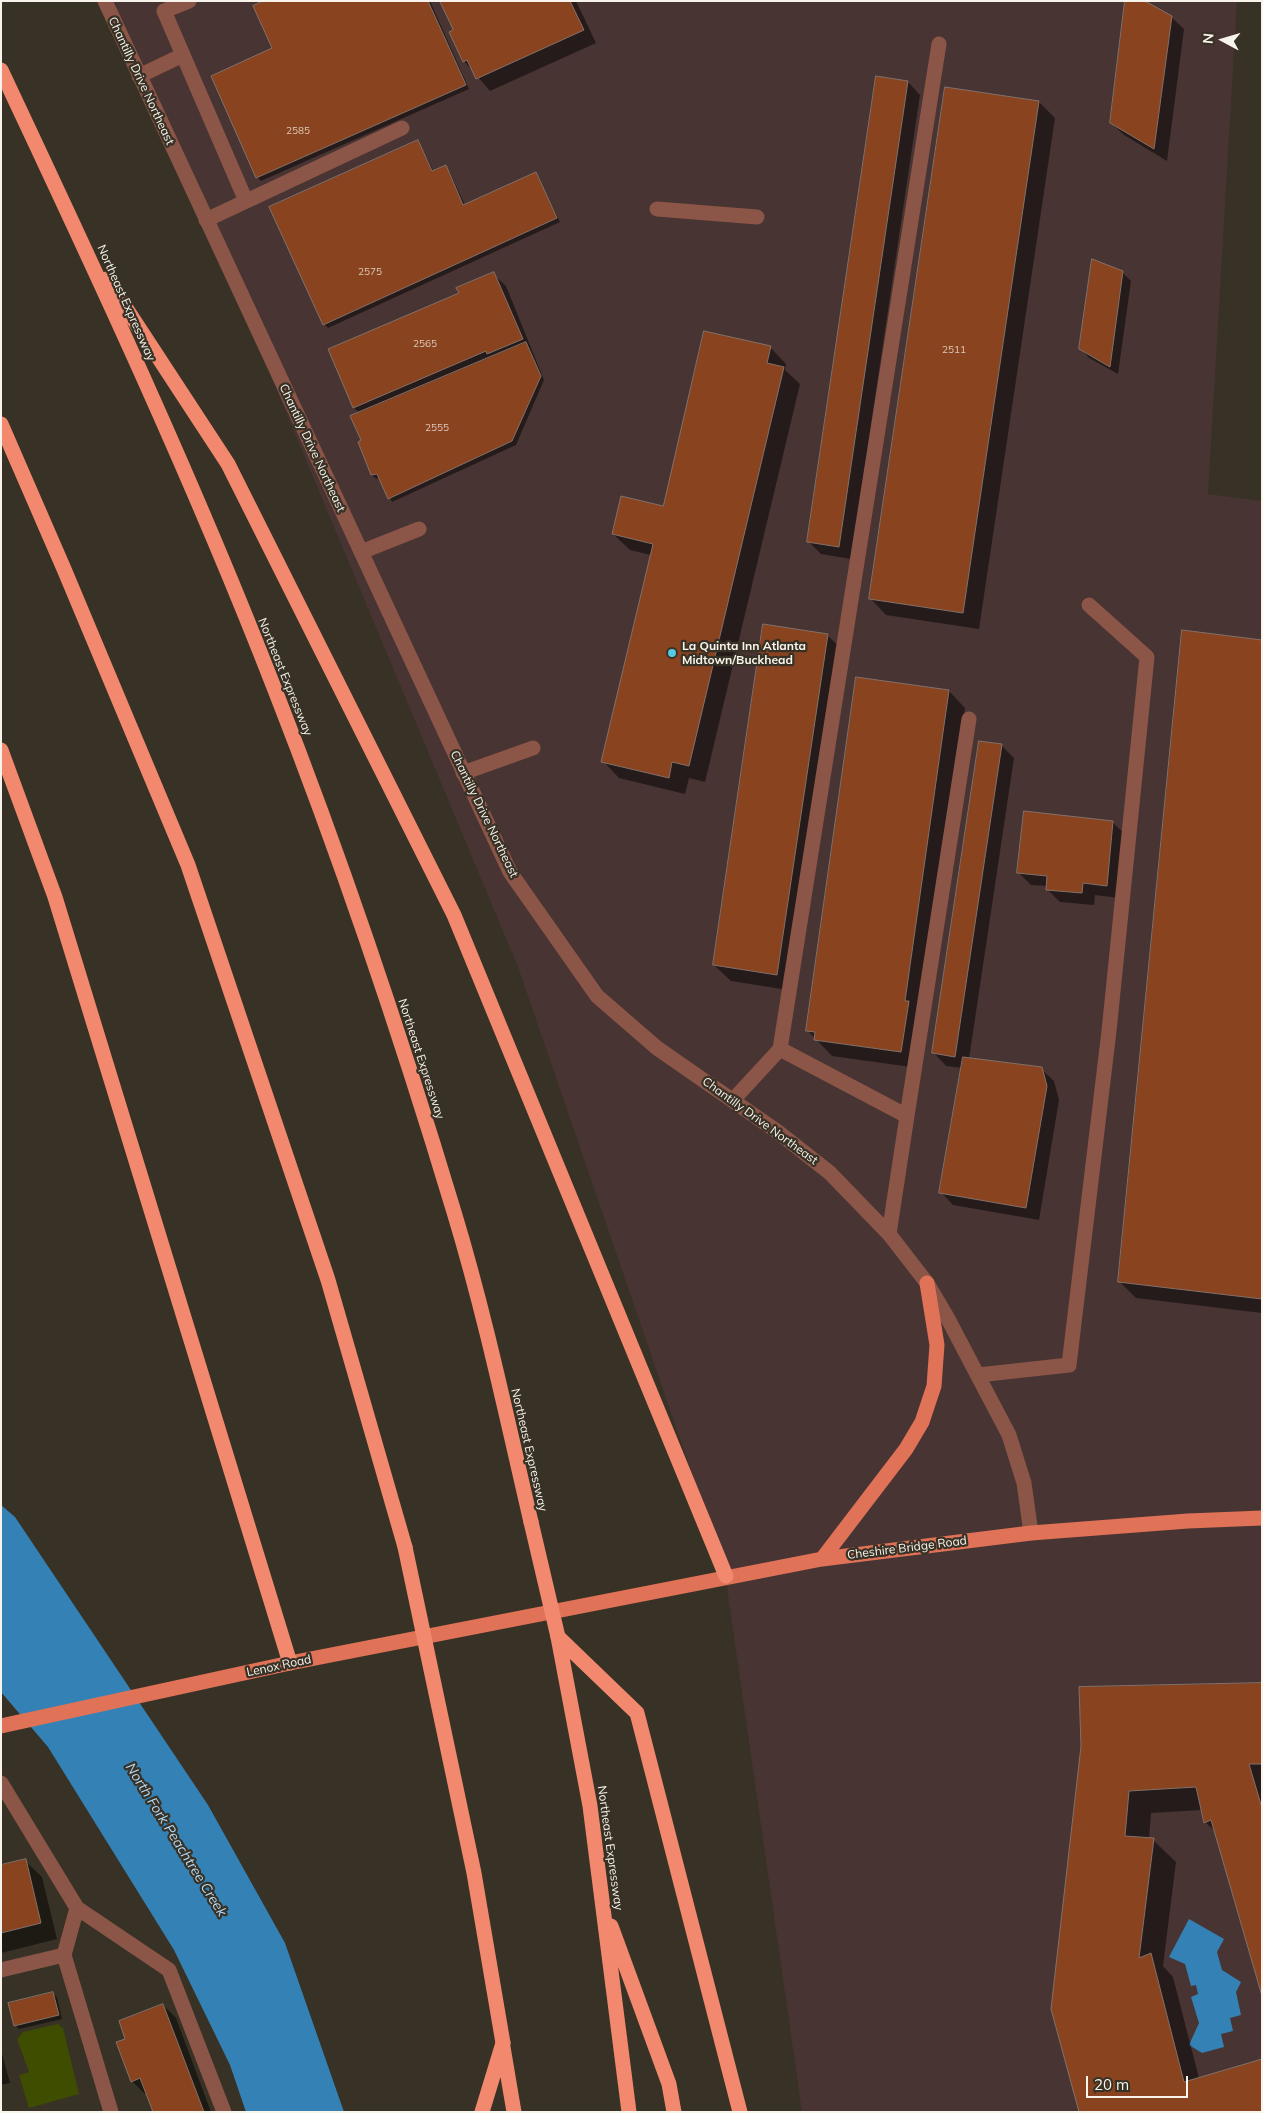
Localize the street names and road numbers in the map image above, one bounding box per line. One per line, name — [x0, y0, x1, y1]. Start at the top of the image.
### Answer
street label: Chantilly Drive Northeast — [105, 15, 177, 147]
street label: Northeast Expressway — [94, 243, 158, 363]
street label: Chantilly Drive Northeast — [276, 382, 348, 514]
street label: Northeast Expressway — [255, 616, 315, 738]
street label: Chantilly Drive Northeast — [447, 748, 521, 880]
street label: Northeast Expressway — [395, 997, 447, 1121]
street label: Chantilly Drive Northeast — [699, 1074, 821, 1168]
street label: Northeast Expressway — [508, 1387, 550, 1513]
street label: Cheshire Bridge Road — [846, 1534, 968, 1562]
street label: Lenox Road — [245, 1652, 313, 1680]
street label: Northeast Expressway — [594, 1785, 626, 1911]

